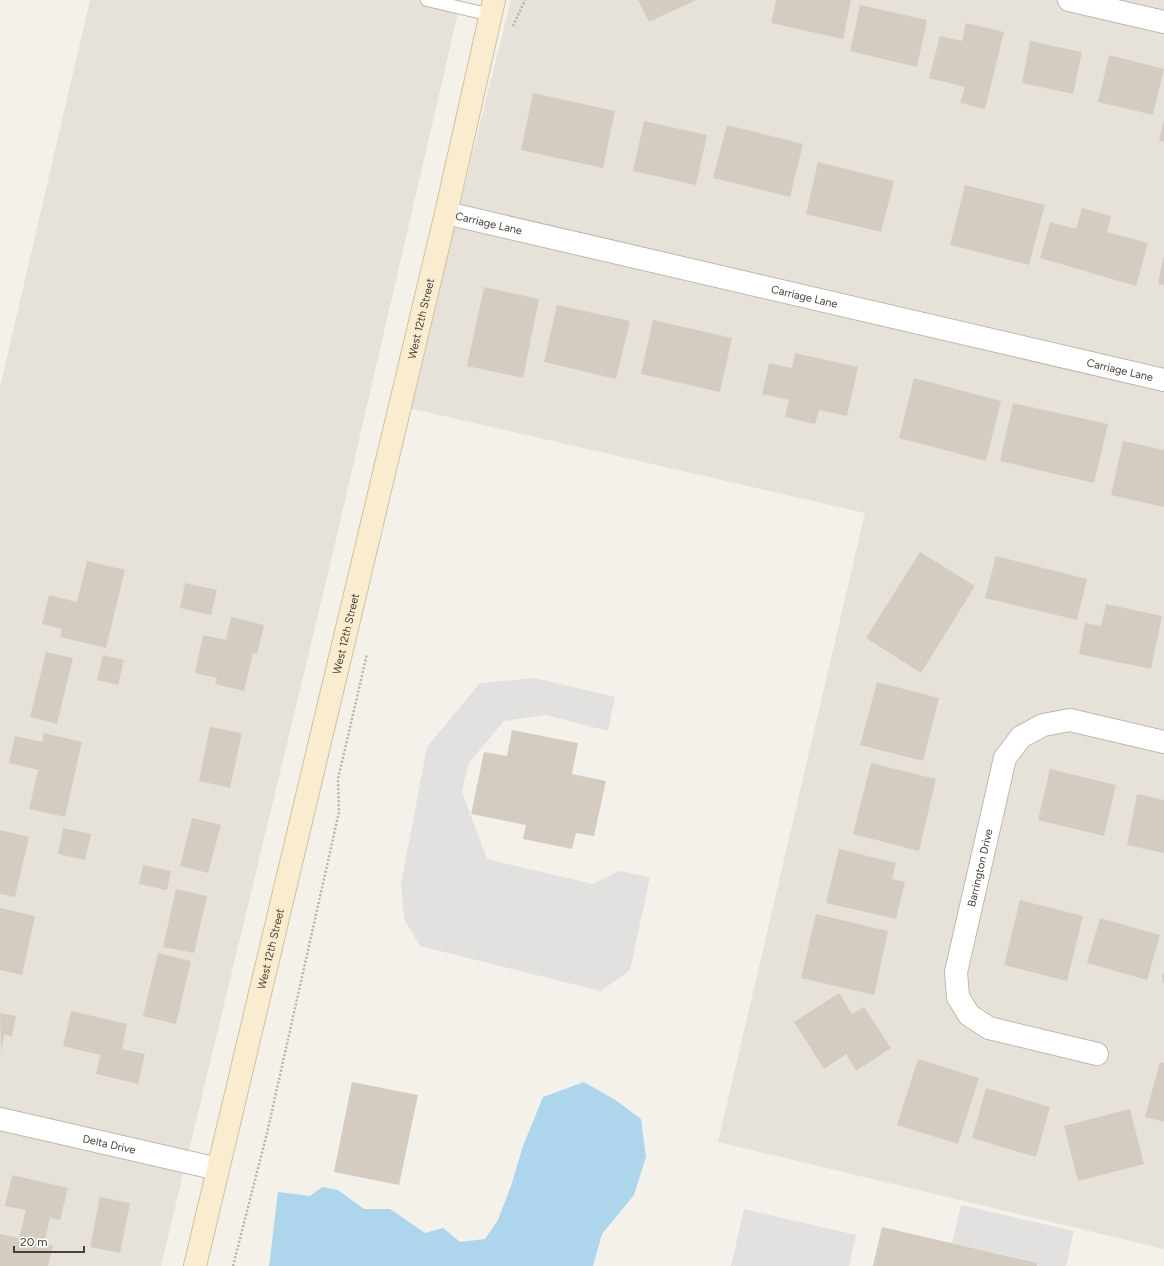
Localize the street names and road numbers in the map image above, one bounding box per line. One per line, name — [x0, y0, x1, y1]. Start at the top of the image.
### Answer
street label: Carriage Lane — [454, 209, 523, 237]
street label: West 12th Street — [405, 277, 437, 360]
street label: Carriage Lane — [770, 282, 839, 310]
street label: Carriage Lane — [1085, 356, 1155, 384]
street label: West 12th Street — [330, 592, 362, 675]
street label: Barrington Drive — [965, 827, 995, 908]
street label: West 12th Street — [255, 907, 287, 991]
street label: Delta Drive — [81, 1132, 137, 1156]

